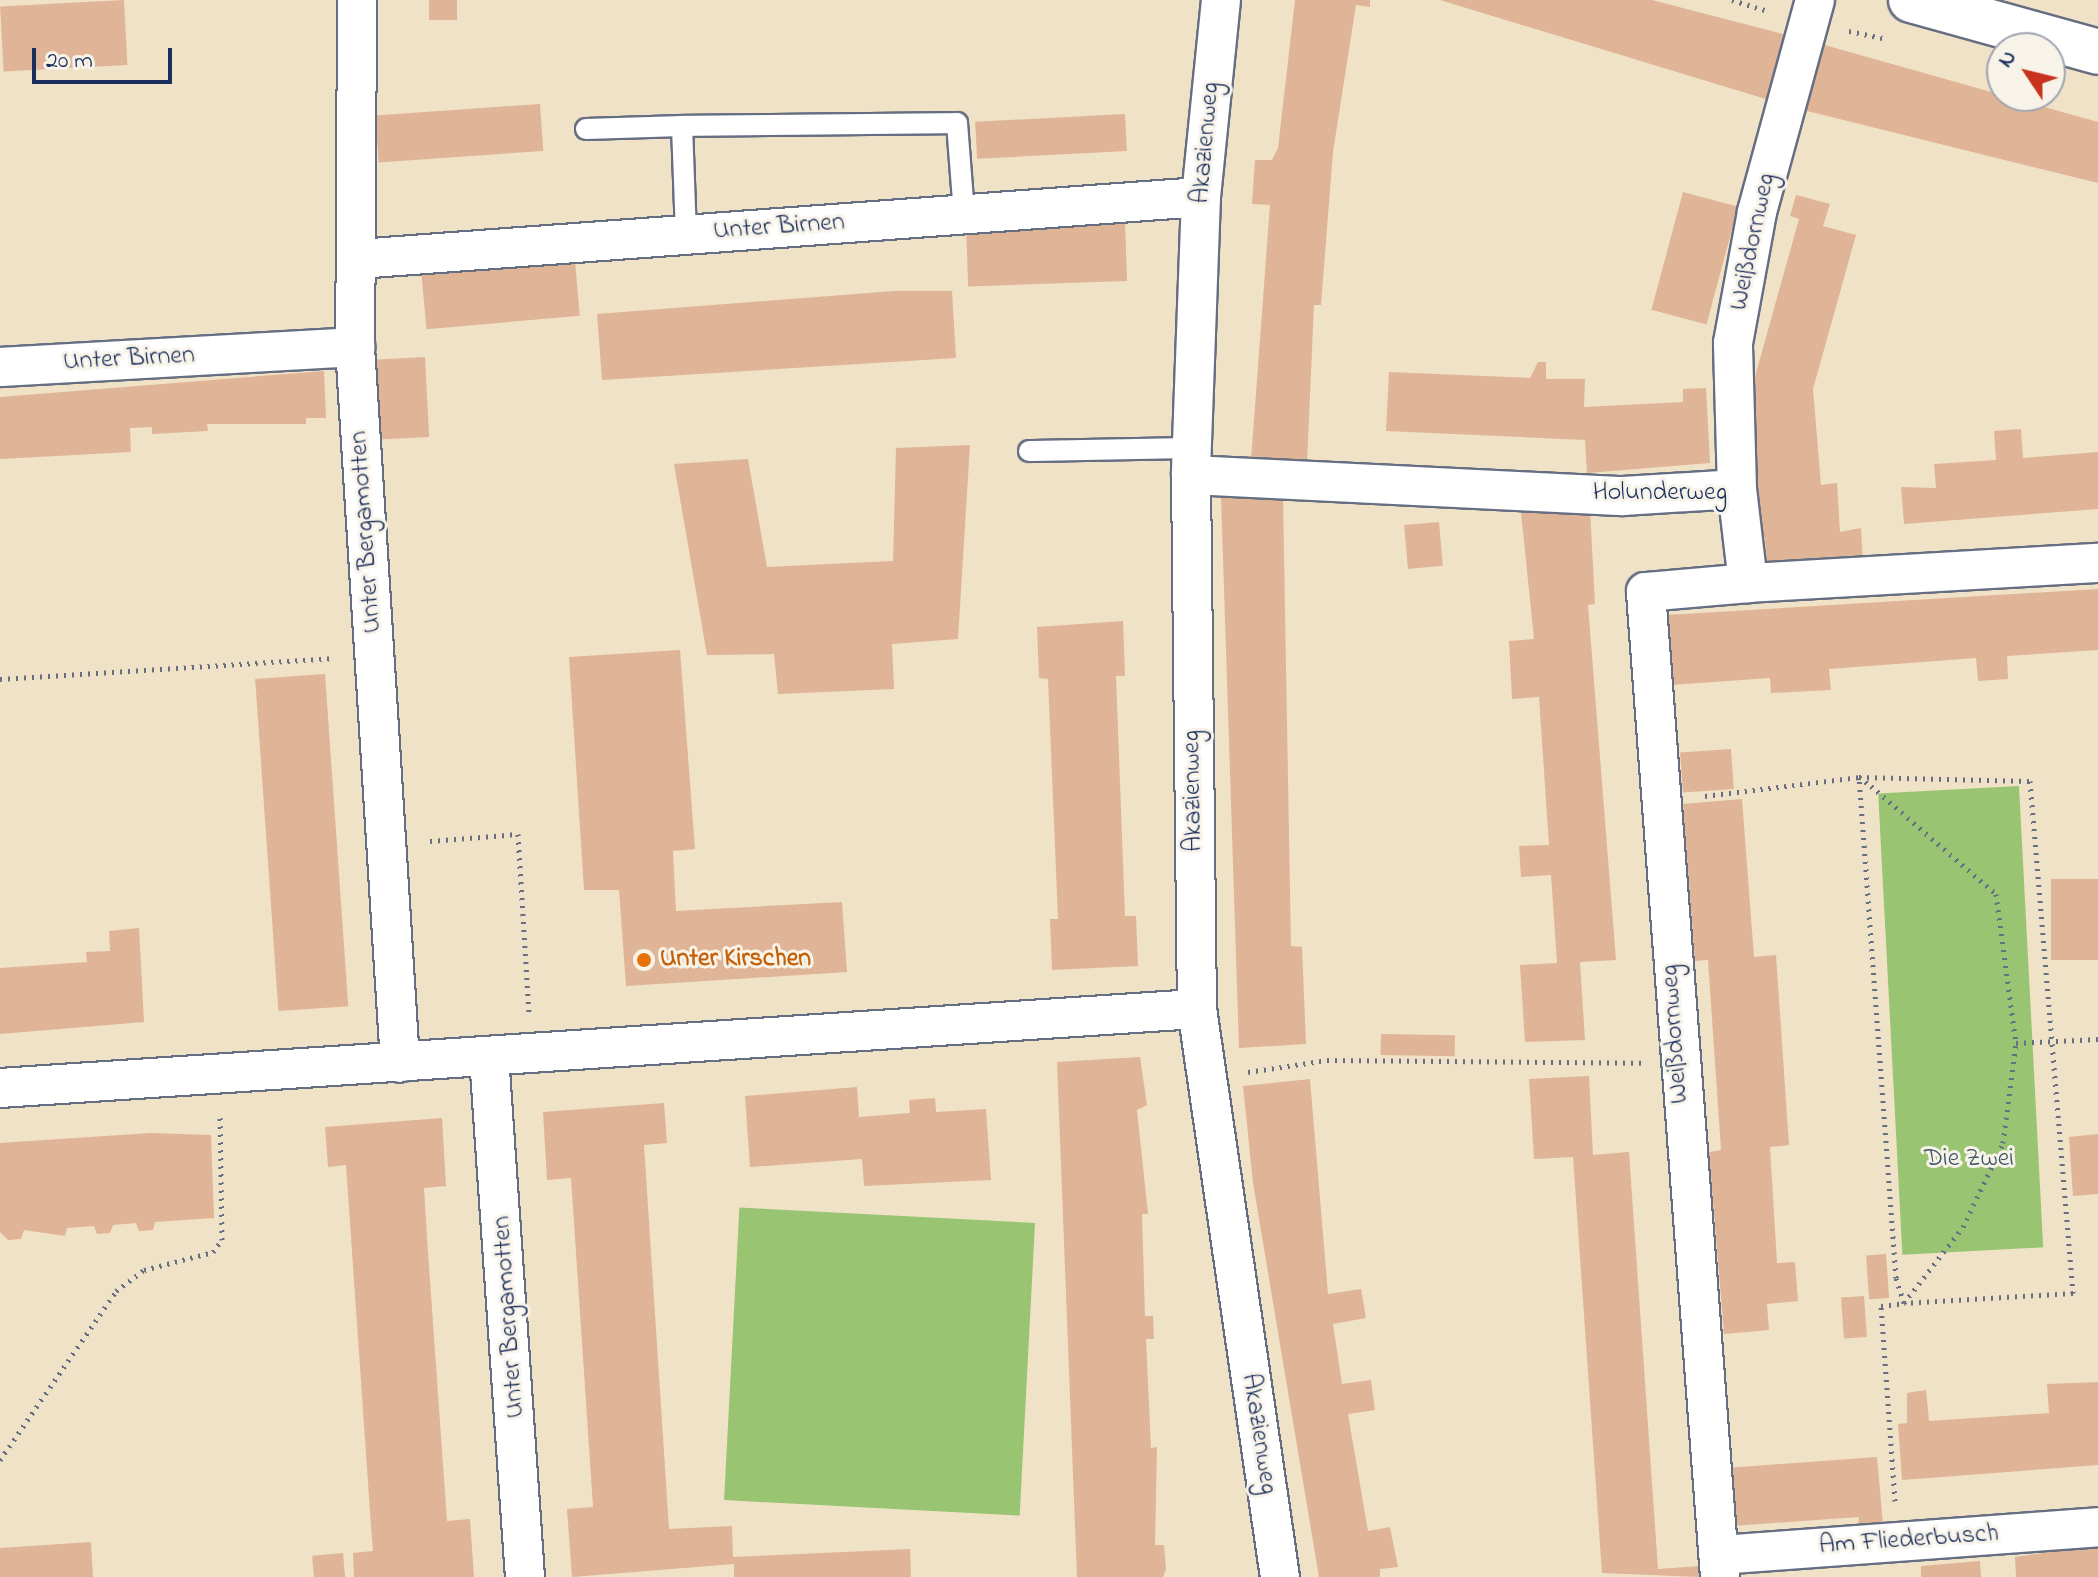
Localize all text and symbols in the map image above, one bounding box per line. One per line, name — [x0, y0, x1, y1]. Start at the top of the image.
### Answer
scale bar — [36, 32, 176, 82]
north arrow — [1986, 32, 2066, 112]
text: 20 m — [46, 44, 93, 79]
text: N — [1991, 44, 2025, 75]
street label: Akazienweg — [1186, 81, 1228, 205]
street label: Weißdornweg — [1724, 171, 1784, 313]
street label: Unter Birnen — [712, 208, 846, 248]
street label: Unter Birnen — [62, 341, 196, 379]
street label: Unter Bergamotten — [344, 430, 390, 634]
street label: Holunderweg — [1593, 478, 1727, 510]
street label: Akazienweg — [1177, 730, 1211, 852]
place label: Unter Kirschen — [660, 944, 811, 976]
marker: Unter Kirschen — [635, 951, 653, 969]
street label: Weißdornweg — [1656, 963, 1696, 1105]
park label: Die Zwei — [1924, 1144, 2014, 1176]
street label: Unter Bergamotten — [487, 1215, 533, 1419]
street label: Akazienweg — [1233, 1371, 1283, 1497]
street label: Am Fliederbusch — [1818, 1519, 2000, 1563]

